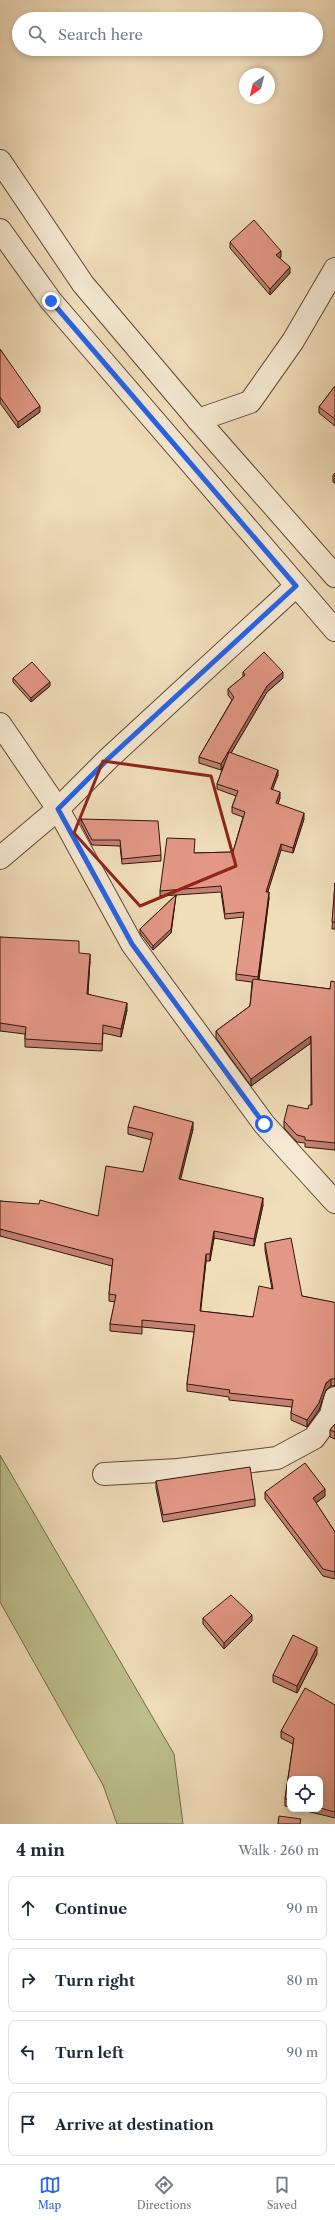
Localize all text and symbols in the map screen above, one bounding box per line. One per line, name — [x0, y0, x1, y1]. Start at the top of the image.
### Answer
search box — [12, 12, 323, 56]
icon: search — [26, 23, 48, 45]
text: Search here — [58, 25, 143, 44]
north arrow — [239, 68, 275, 104]
route end — [42, 292, 60, 310]
route start — [255, 1115, 273, 1133]
map controls — [287, 1776, 323, 1812]
button: locate — [287, 1776, 323, 1812]
text: 4 min — [16, 1840, 65, 1860]
text: Walk · 260 m — [238, 1842, 319, 1858]
icon: ahead — [17, 1897, 39, 1919]
text: Continue — [55, 1899, 127, 1918]
text: 90 m — [287, 1900, 318, 1916]
icon: right — [17, 1969, 39, 1991]
text: Turn right — [55, 1971, 135, 1990]
text: 80 m — [286, 1972, 318, 1988]
icon: left — [17, 2041, 39, 2063]
text: Turn left — [55, 2043, 124, 2062]
text: 90 m — [287, 2044, 318, 2060]
icon: arrive — [17, 2113, 39, 2135]
text: Arrive at destination — [55, 2115, 214, 2134]
tab: Map — [38, 2174, 61, 2212]
tab: Directions — [137, 2174, 191, 2212]
tab: Saved — [267, 2174, 297, 2212]

